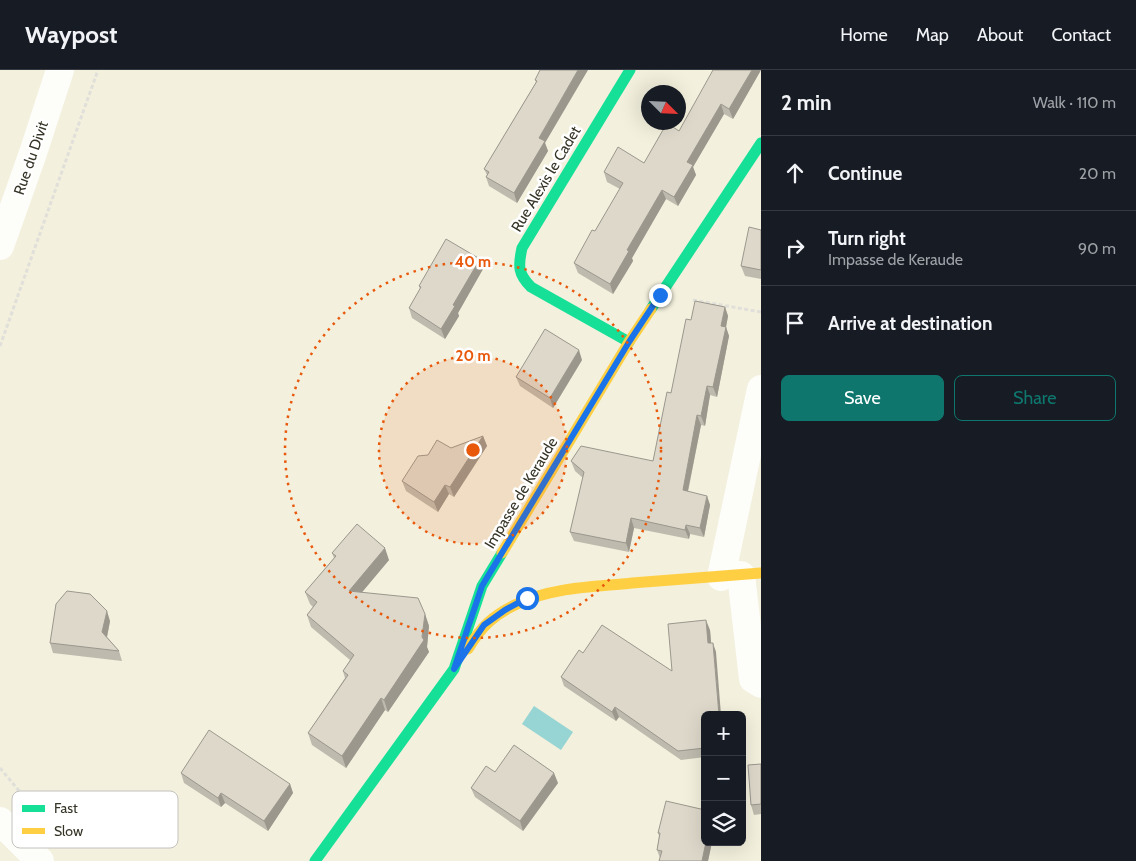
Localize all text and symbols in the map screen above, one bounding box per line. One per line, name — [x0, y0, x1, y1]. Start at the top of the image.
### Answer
text: Waypost — [25, 20, 117, 49]
text: Home — [840, 24, 888, 46]
text: Map — [916, 24, 949, 46]
text: About — [977, 24, 1023, 46]
text: Contact — [1051, 24, 1111, 46]
north arrow — [641, 85, 686, 130]
text: 2 min — [781, 90, 832, 115]
text: Walk · 110 m — [1033, 93, 1116, 112]
street label: Rue du Divit — [10, 119, 52, 197]
street label: Rue Alexis le Cadet — [507, 123, 585, 235]
icon: ahead — [781, 159, 809, 187]
text: Continue — [828, 162, 902, 185]
text: 20 m — [1079, 164, 1116, 183]
text: Turn right — [828, 227, 906, 250]
icon: right — [781, 234, 809, 262]
text: 90 m — [1078, 239, 1116, 258]
text: Impasse de Keraude — [828, 250, 963, 269]
text: 40 m — [455, 253, 491, 271]
route end — [649, 284, 672, 307]
icon: arrive — [781, 309, 809, 337]
text: Arrive at destination — [828, 312, 992, 335]
text: 20 m — [456, 347, 490, 365]
button: Save — [781, 375, 944, 421]
button: Share — [954, 375, 1116, 421]
street label: Impasse de Keraude — [481, 434, 561, 552]
centre of rings — [464, 441, 482, 459]
route start — [516, 587, 539, 610]
map controls — [701, 711, 746, 846]
button: + — [701, 711, 746, 756]
button: − — [701, 756, 746, 801]
legend — [12, 791, 178, 848]
text: Fast — [54, 799, 78, 817]
button: layers — [701, 801, 746, 846]
text: Slow — [54, 822, 83, 840]

